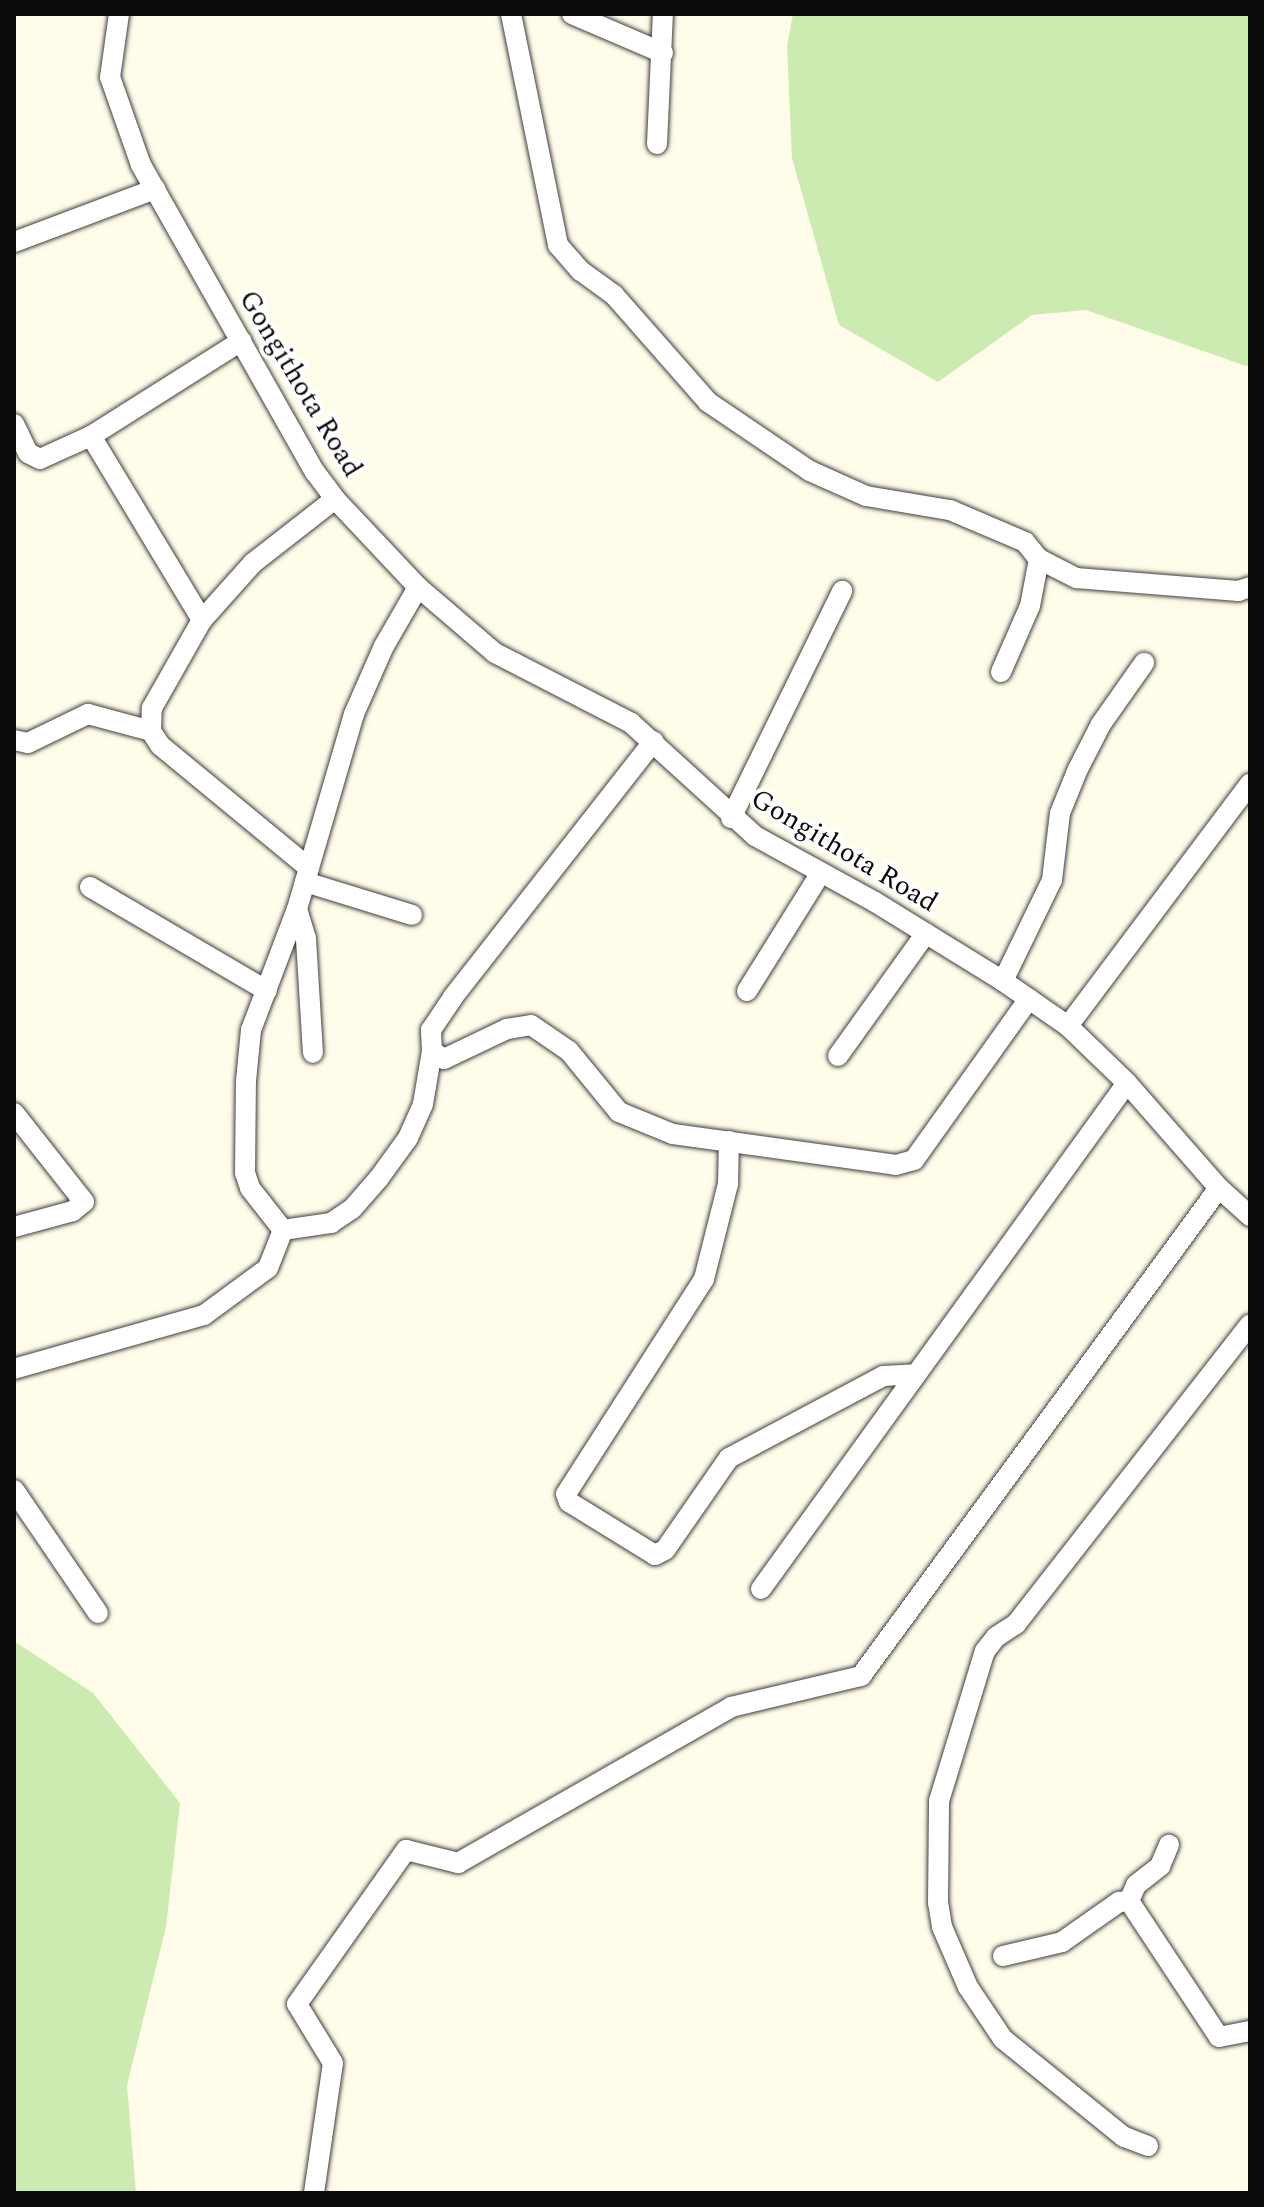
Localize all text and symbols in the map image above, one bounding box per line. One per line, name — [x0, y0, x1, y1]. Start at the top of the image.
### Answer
street label: Gongithota Road — [231, 285, 369, 483]
street label: Gongithota Road — [745, 782, 943, 920]

